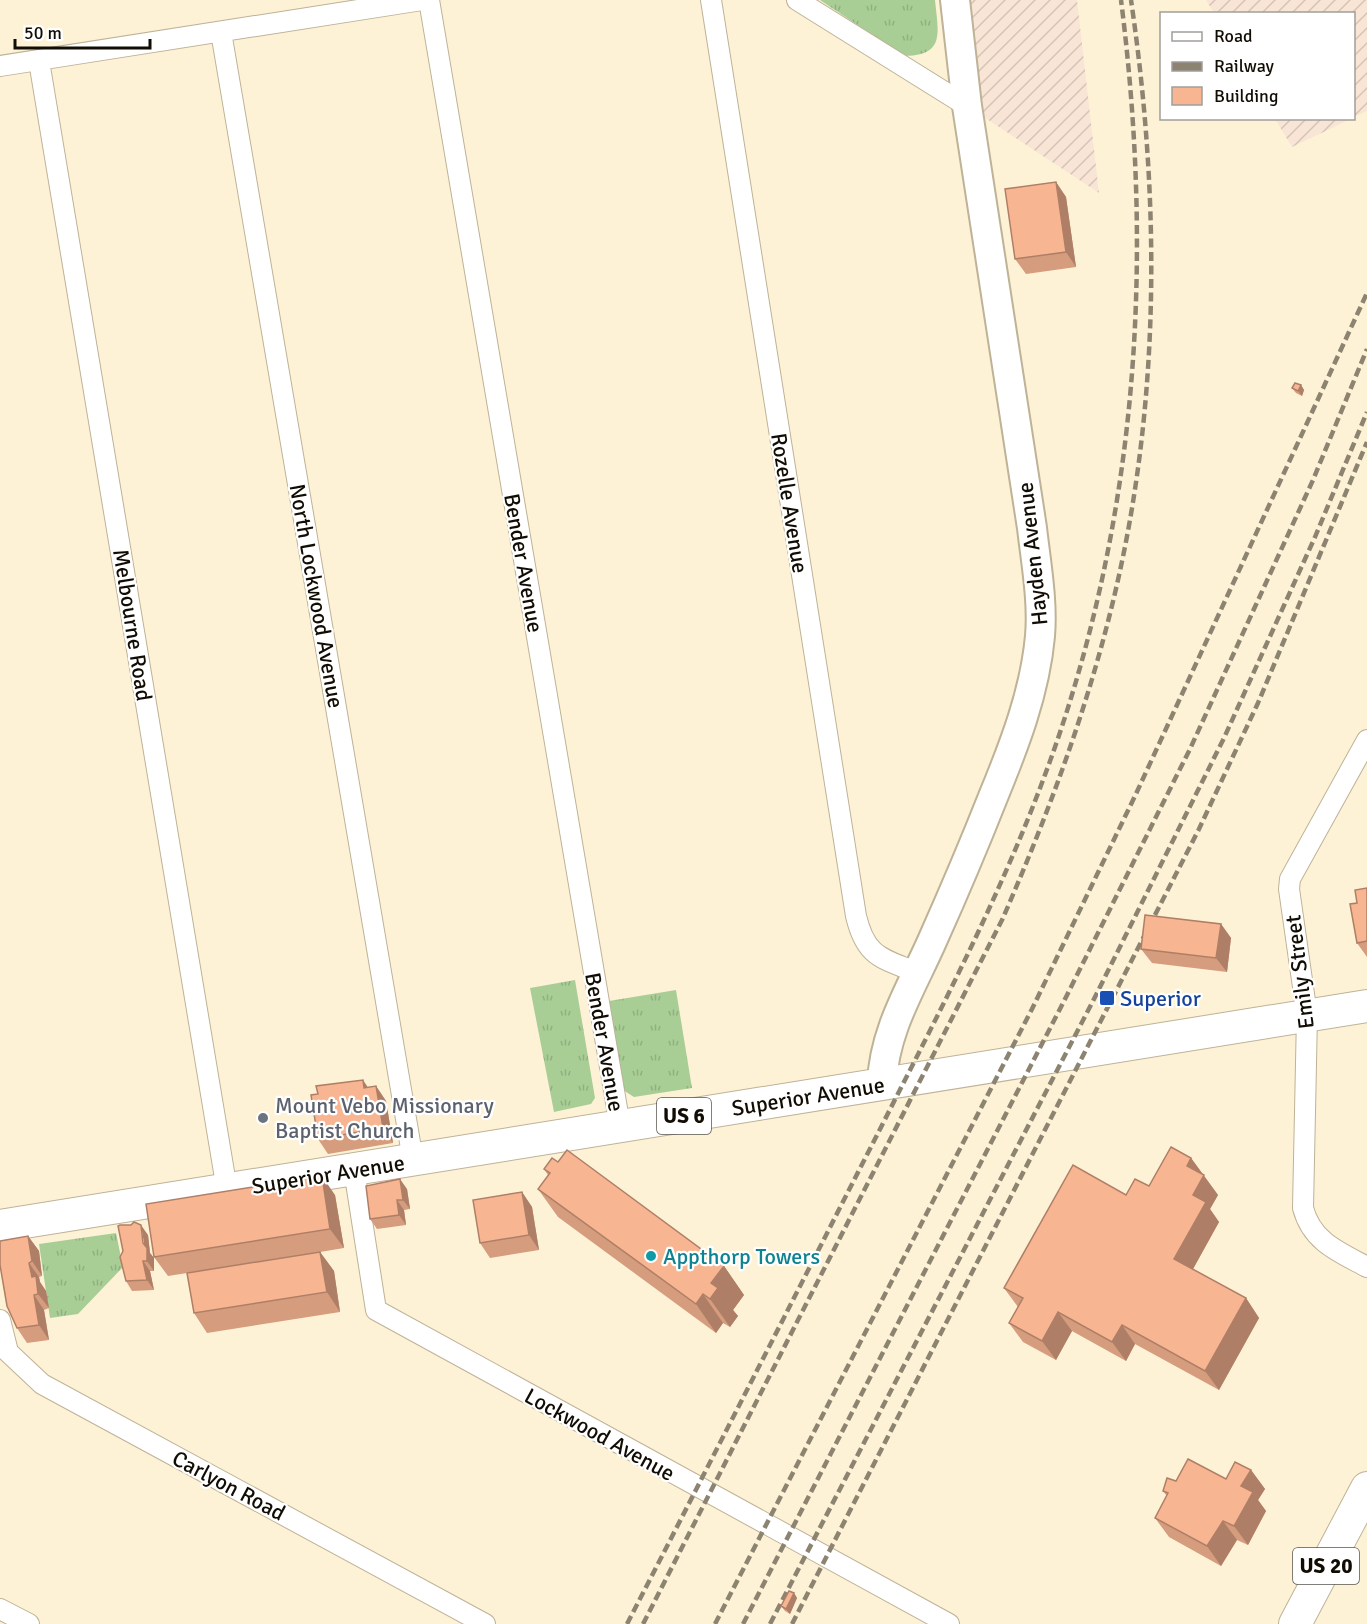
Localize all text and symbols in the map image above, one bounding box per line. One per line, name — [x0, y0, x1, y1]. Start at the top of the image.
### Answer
scale bar — [15, 12, 150, 50]
legend — [1160, 12, 1355, 120]
text: 50 m — [24, 22, 62, 44]
text: Road — [1214, 25, 1253, 47]
text: Railway — [1214, 55, 1275, 77]
text: Building — [1214, 85, 1278, 107]
street label: Rozelle Avenue — [765, 431, 814, 575]
street label: Hayden Avenue — [1012, 481, 1053, 627]
street label: North Lockwood Avenue — [284, 482, 350, 710]
street label: Bender Avenue — [498, 491, 549, 635]
street label: Melbourne Road — [107, 547, 158, 703]
street label: Emily Street — [1279, 913, 1320, 1030]
street label: Bender Avenue — [579, 970, 630, 1114]
place label: Superior — [1120, 985, 1201, 1012]
marker: Superior — [1098, 989, 1116, 1007]
street label: Superior Avenue — [730, 1071, 887, 1122]
place label: Mount Vebo Missionary Baptist Church — [275, 1092, 494, 1144]
road number: US 6 — [657, 1098, 711, 1134]
marker: Mount Vebo Missionary Baptist Church — [256, 1111, 270, 1125]
street label: Superior Avenue — [250, 1149, 407, 1200]
place label: Appthorp Towers — [663, 1243, 820, 1270]
marker: Appthorp Towers — [644, 1249, 658, 1263]
street label: Lockwood Avenue — [520, 1382, 680, 1487]
street label: Carlyon Road — [168, 1444, 290, 1526]
road number: US 20 — [1293, 1548, 1359, 1584]

